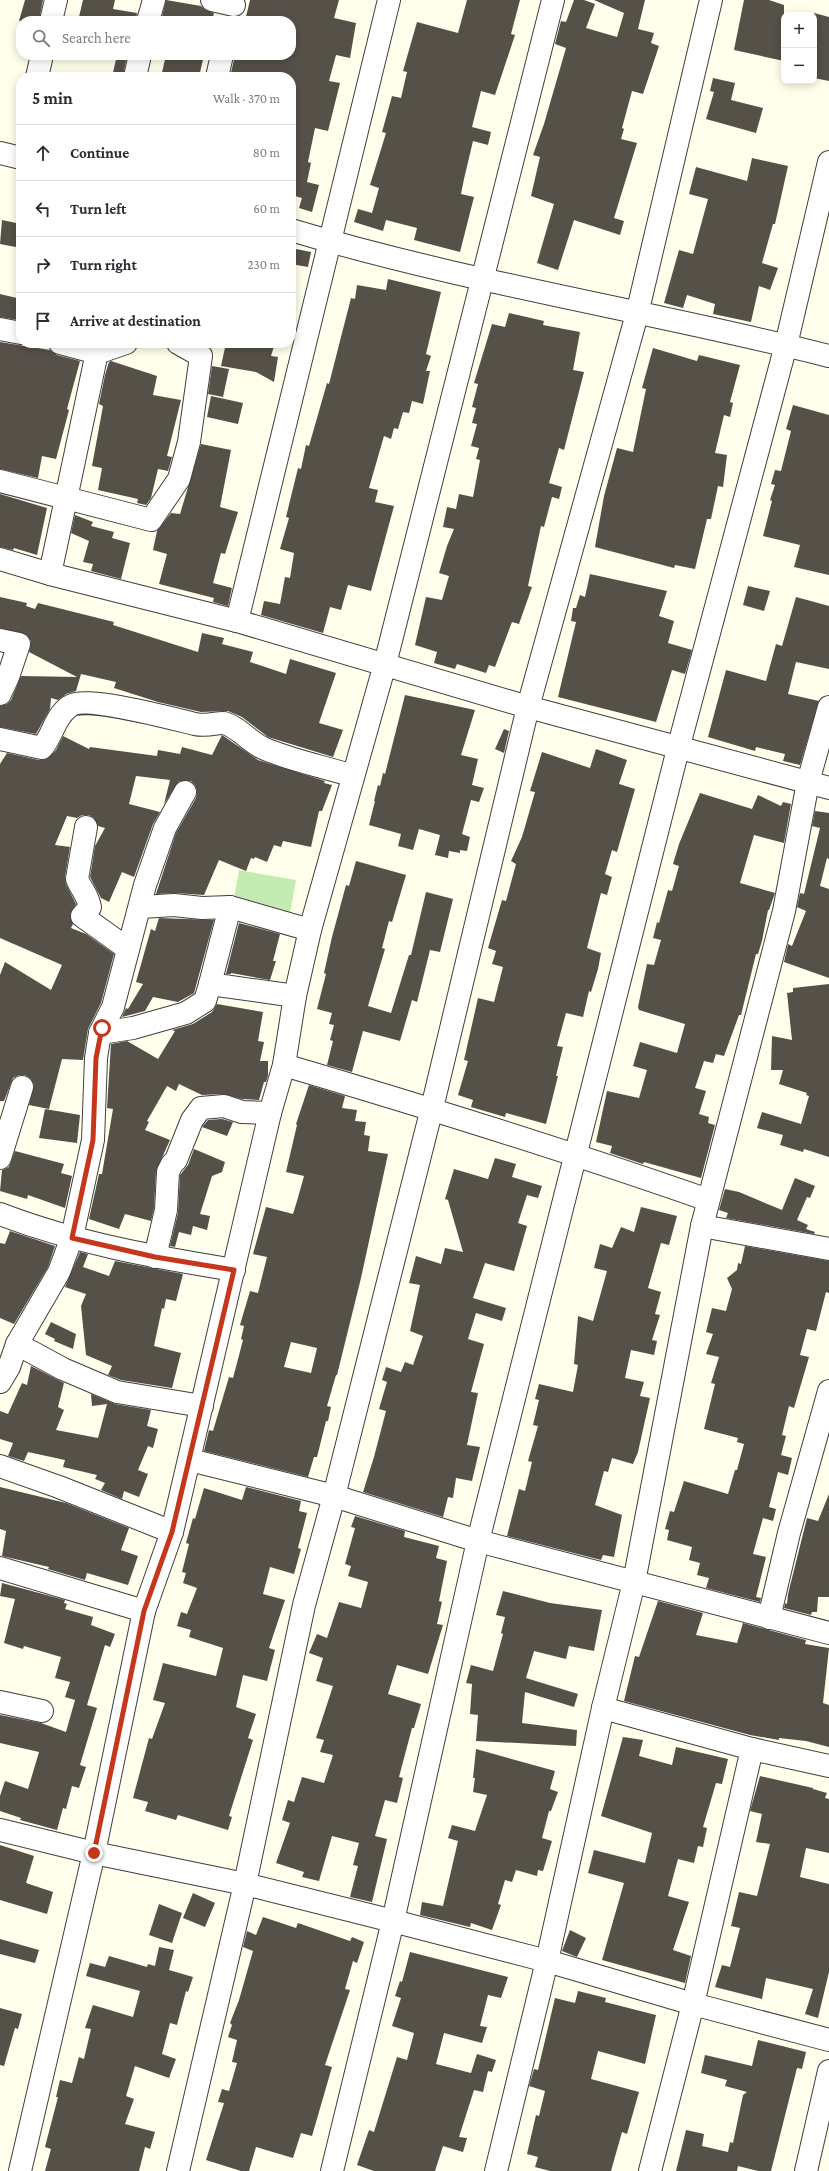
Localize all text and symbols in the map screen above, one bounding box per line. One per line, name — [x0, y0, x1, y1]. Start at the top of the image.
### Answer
map controls — [781, 12, 817, 84]
button: + — [781, 12, 817, 48]
search box — [16, 16, 296, 60]
icon: search — [30, 27, 52, 49]
text: Search here — [62, 30, 131, 46]
button: − — [781, 48, 817, 84]
text: 5 min — [32, 89, 73, 108]
text: Walk · 370 m — [213, 91, 280, 106]
icon: ahead — [32, 142, 54, 164]
text: Continue — [70, 145, 129, 161]
text: 80 m — [253, 145, 280, 160]
icon: left — [32, 198, 54, 220]
text: Turn left — [70, 201, 126, 217]
text: 60 m — [253, 201, 280, 216]
icon: right — [32, 254, 54, 276]
text: Turn right — [70, 257, 137, 273]
text: 230 m — [247, 257, 280, 272]
icon: arrive — [32, 310, 54, 332]
text: Arrive at destination — [70, 313, 201, 329]
route start — [93, 1019, 111, 1037]
route end — [85, 1844, 103, 1862]

